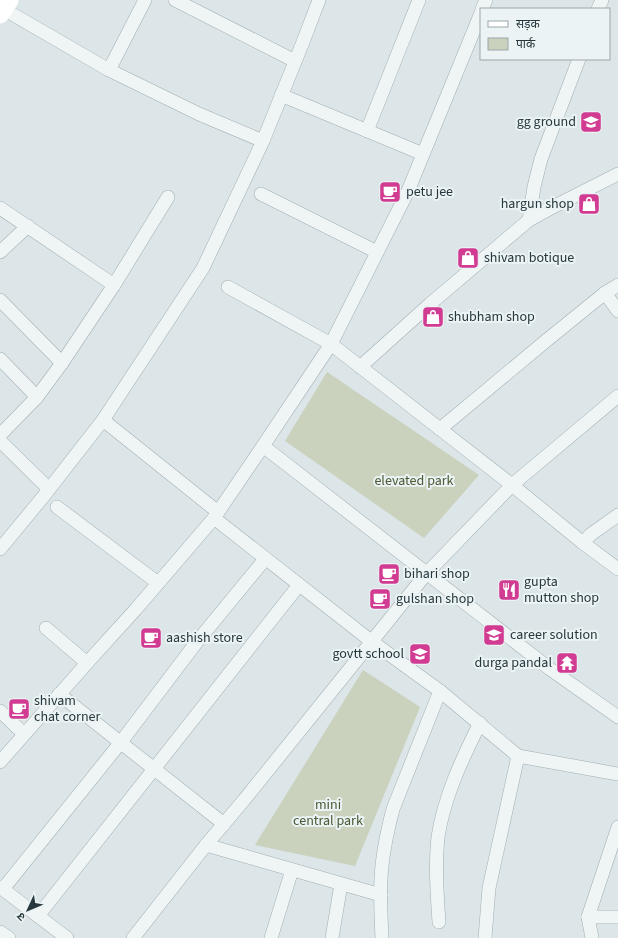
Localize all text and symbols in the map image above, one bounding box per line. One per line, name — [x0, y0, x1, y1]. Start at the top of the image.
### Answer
legend — [480, 8, 610, 60]
text: सड़क — [516, 16, 541, 33]
text: पार्क — [516, 36, 536, 53]
school or university icon: gg ground — [578, 109, 604, 135]
place label: gg ground — [517, 112, 576, 132]
cafe icon: petu jee — [377, 179, 403, 205]
place label: petu jee — [406, 182, 453, 202]
shop icon: hargun shop — [576, 191, 602, 217]
place label: hargun shop — [501, 194, 574, 214]
shop icon: shivam botique — [455, 245, 481, 271]
place label: shivam botique — [484, 248, 574, 268]
shop icon: shubham shop — [420, 304, 446, 330]
place label: shubham shop — [448, 307, 535, 327]
park label: elevated park — [374, 471, 454, 491]
cafe icon: bihari shop — [376, 561, 402, 587]
place label: bihari shop — [404, 564, 470, 584]
place label: gupta mutton shop — [524, 572, 599, 608]
restaurant icon: gupta mutton shop — [496, 577, 522, 603]
cafe icon: gulshan shop — [367, 586, 393, 612]
place label: gulshan shop — [396, 589, 474, 609]
school or university icon: career solution — [481, 622, 507, 648]
cafe icon: aashish store — [138, 625, 164, 651]
place label: career solution — [510, 625, 598, 645]
place label: aashish store — [166, 628, 243, 648]
school or university icon: govtt school — [407, 641, 433, 667]
place label: govtt school — [332, 644, 404, 664]
temple icon: durga pandal — [554, 650, 580, 676]
place label: durga pandal — [475, 653, 552, 673]
place label: shivam chat corner — [34, 691, 101, 727]
cafe icon: shivam chat corner — [6, 696, 32, 722]
park label: mini central park — [293, 795, 363, 831]
north arrow — [8, 890, 48, 930]
text: उ — [13, 909, 29, 924]

